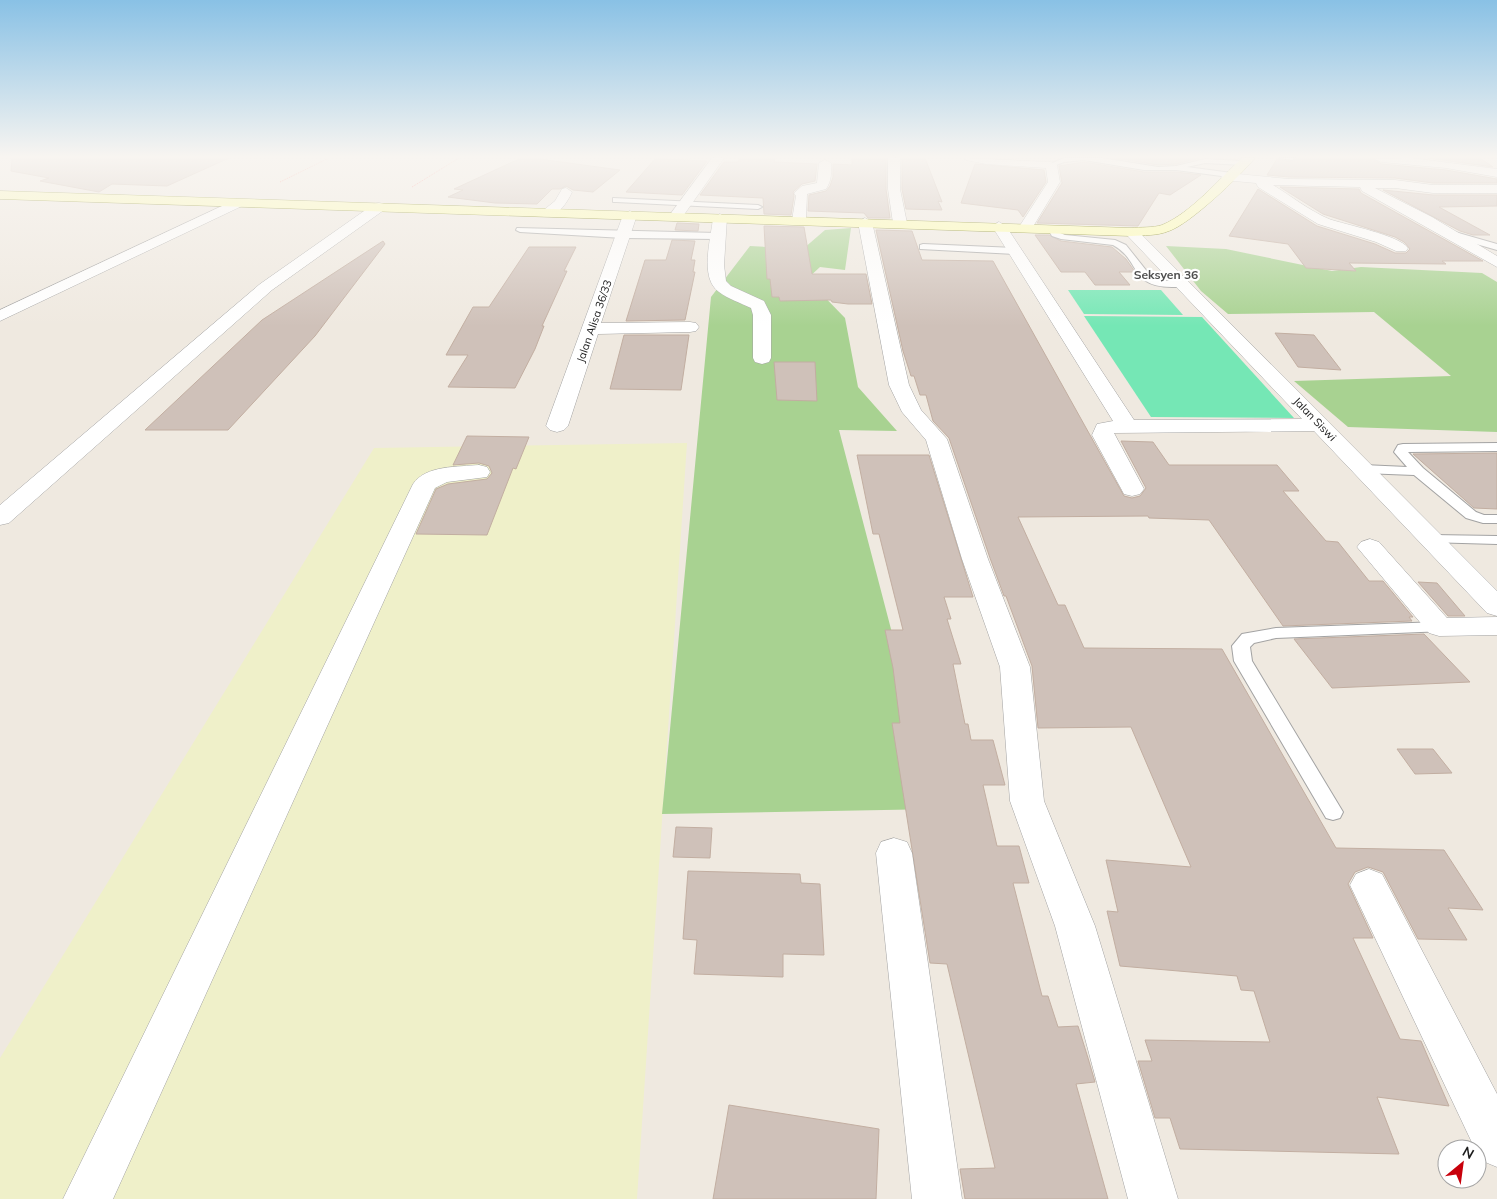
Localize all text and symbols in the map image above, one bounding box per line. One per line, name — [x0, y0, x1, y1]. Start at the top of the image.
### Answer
district label: Seksyen 36 — [1134, 267, 1198, 282]
street label: Jalan Alisa 36/33 — [573, 278, 615, 364]
street label: Jalan Siswi — [1291, 394, 1339, 444]
north arrow — [1437, 1139, 1487, 1189]
text: N — [1459, 1142, 1477, 1163]

